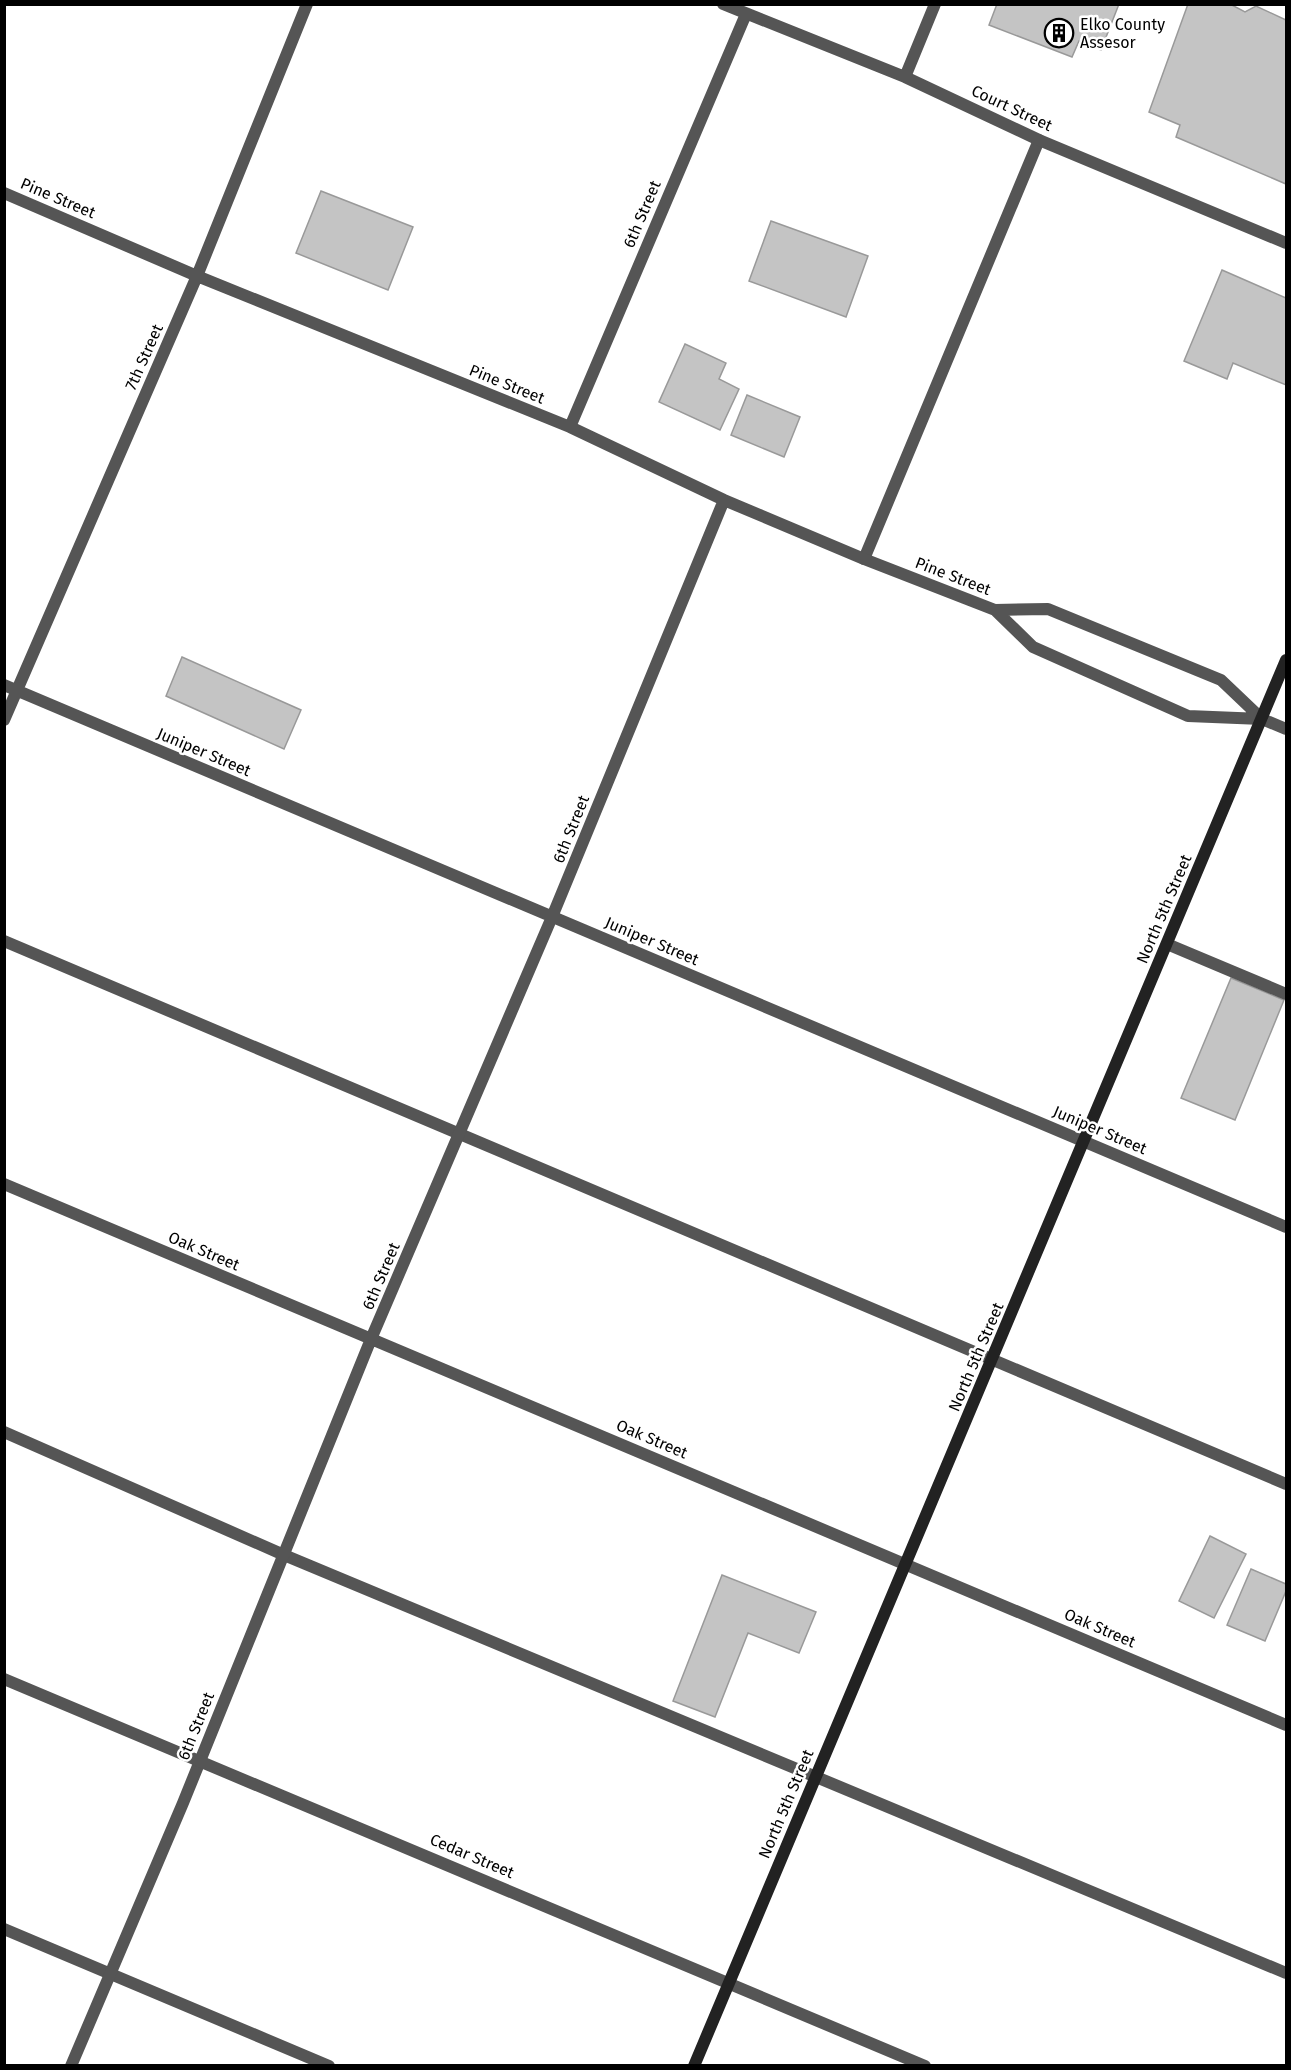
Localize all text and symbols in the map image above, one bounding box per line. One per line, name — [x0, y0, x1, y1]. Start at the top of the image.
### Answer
place label: Elko County Assesor — [1080, 15, 1165, 52]
building icon: Elko County Assesor — [1043, 17, 1075, 49]
street label: Court Street — [969, 81, 1056, 135]
street label: Pine Street — [18, 174, 99, 222]
street label: 6th Street — [619, 177, 665, 251]
street label: 7th Street — [121, 321, 167, 393]
street label: Pine Street — [467, 360, 548, 408]
street label: Pine Street — [912, 553, 994, 599]
street label: Juniper Street — [154, 724, 254, 780]
street label: 6th Street — [549, 792, 593, 866]
street label: North 5th Street — [1132, 851, 1196, 966]
street label: Juniper Street — [602, 913, 702, 969]
street label: Juniper Street — [1050, 1102, 1150, 1158]
street label: Oak Street — [166, 1228, 243, 1275]
street label: 6th Street — [358, 1239, 404, 1313]
street label: North 5th Street — [944, 1299, 1008, 1414]
street label: Oak Street — [614, 1416, 691, 1463]
street label: Oak Street — [1062, 1605, 1139, 1652]
street label: 6th Street — [174, 1689, 218, 1763]
street label: North 5th Street — [754, 1746, 818, 1861]
street label: Cedar Street — [427, 1830, 517, 1882]

